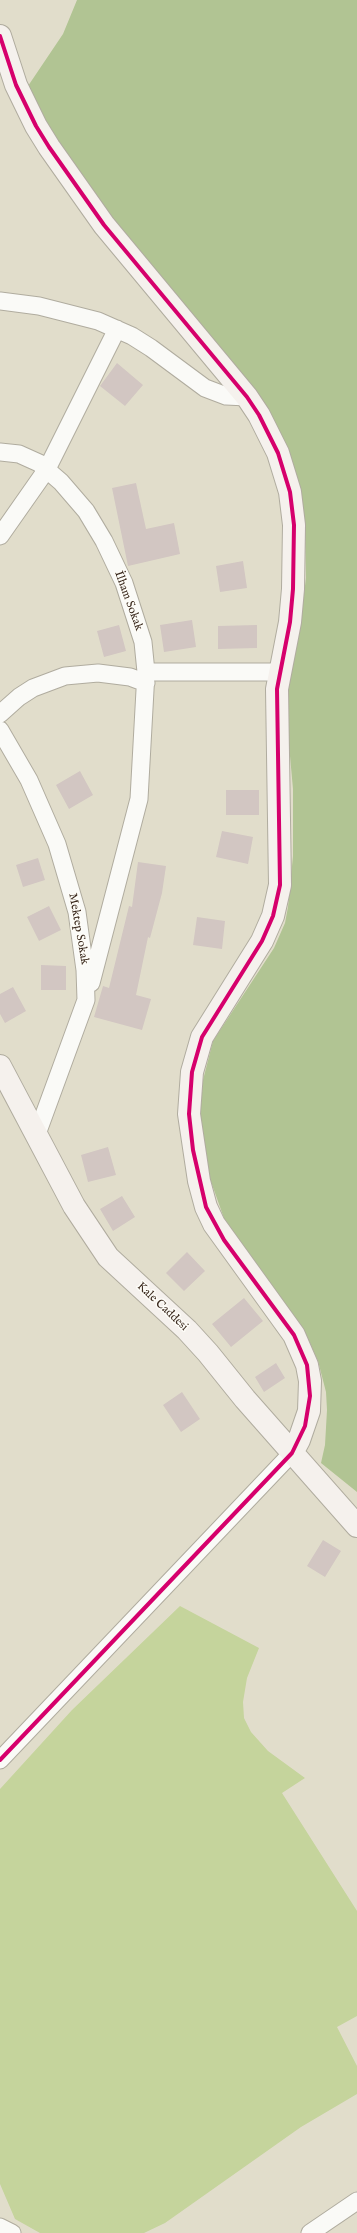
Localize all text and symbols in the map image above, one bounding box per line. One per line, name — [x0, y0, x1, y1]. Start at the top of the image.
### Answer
street label: İlham Sokak — [111, 569, 145, 633]
street label: Mektep Sokak — [65, 892, 91, 966]
street label: Kale Caddesi — [133, 1280, 191, 1334]

